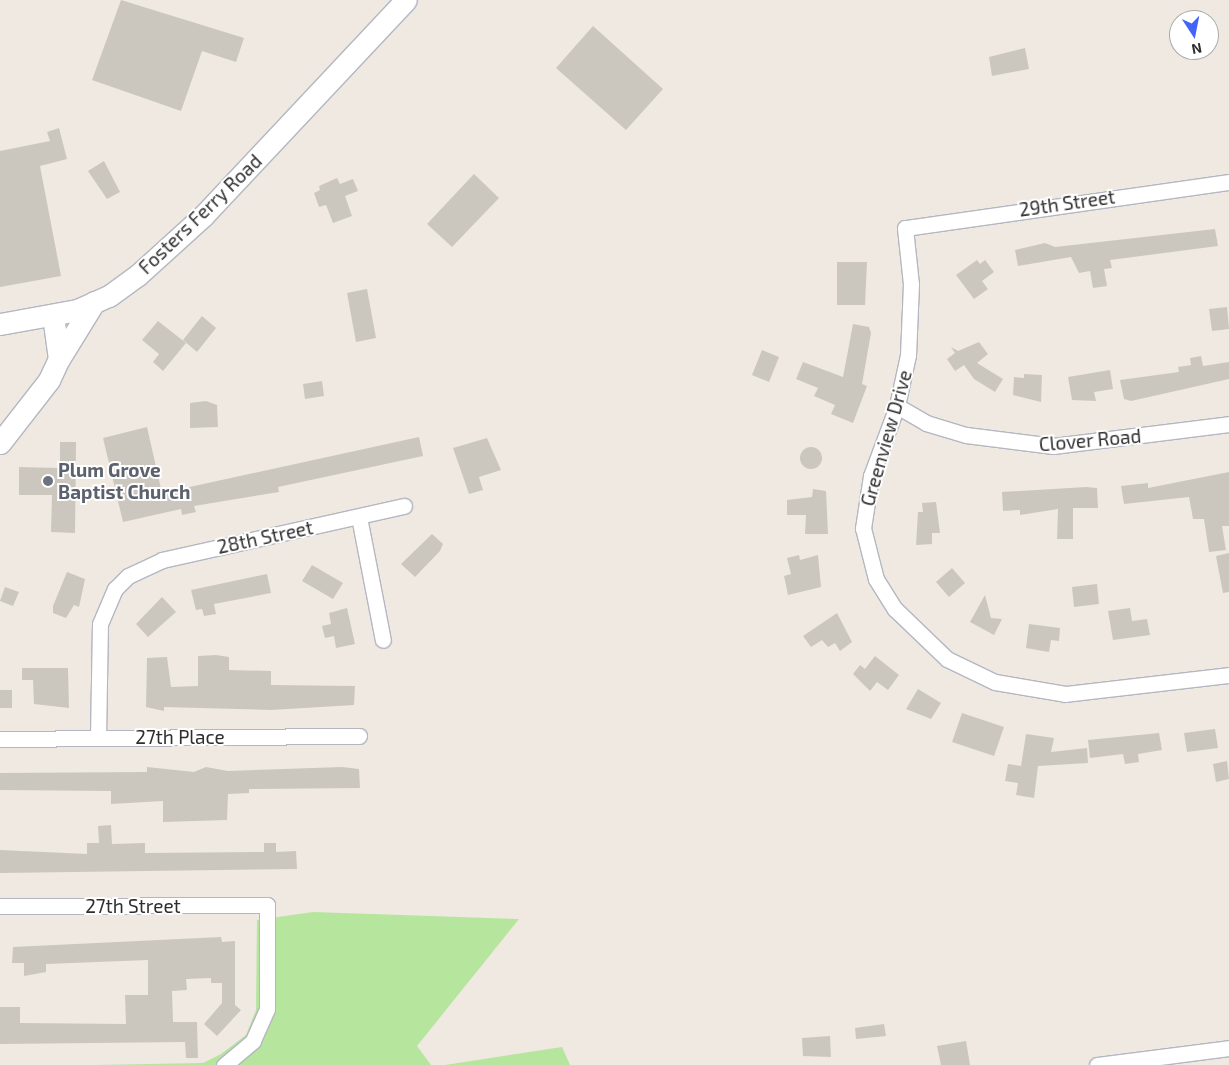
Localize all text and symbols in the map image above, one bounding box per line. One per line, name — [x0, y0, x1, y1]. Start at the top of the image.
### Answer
north arrow — [1169, 10, 1219, 60]
text: N — [1190, 40, 1203, 59]
street label: Fosters Ferry Road — [134, 149, 266, 279]
street label: 29th Street — [1017, 185, 1117, 221]
street label: Greenview Drive — [856, 367, 916, 509]
street label: Clover Road — [1038, 424, 1142, 456]
place label: Plum Grove Baptist Church — [58, 459, 190, 503]
marker: Plum Grove Baptist Church — [42, 475, 54, 487]
street label: 28th Street — [215, 516, 315, 558]
street label: 27th Place — [135, 726, 225, 748]
street label: 27th Street — [85, 895, 181, 917]

